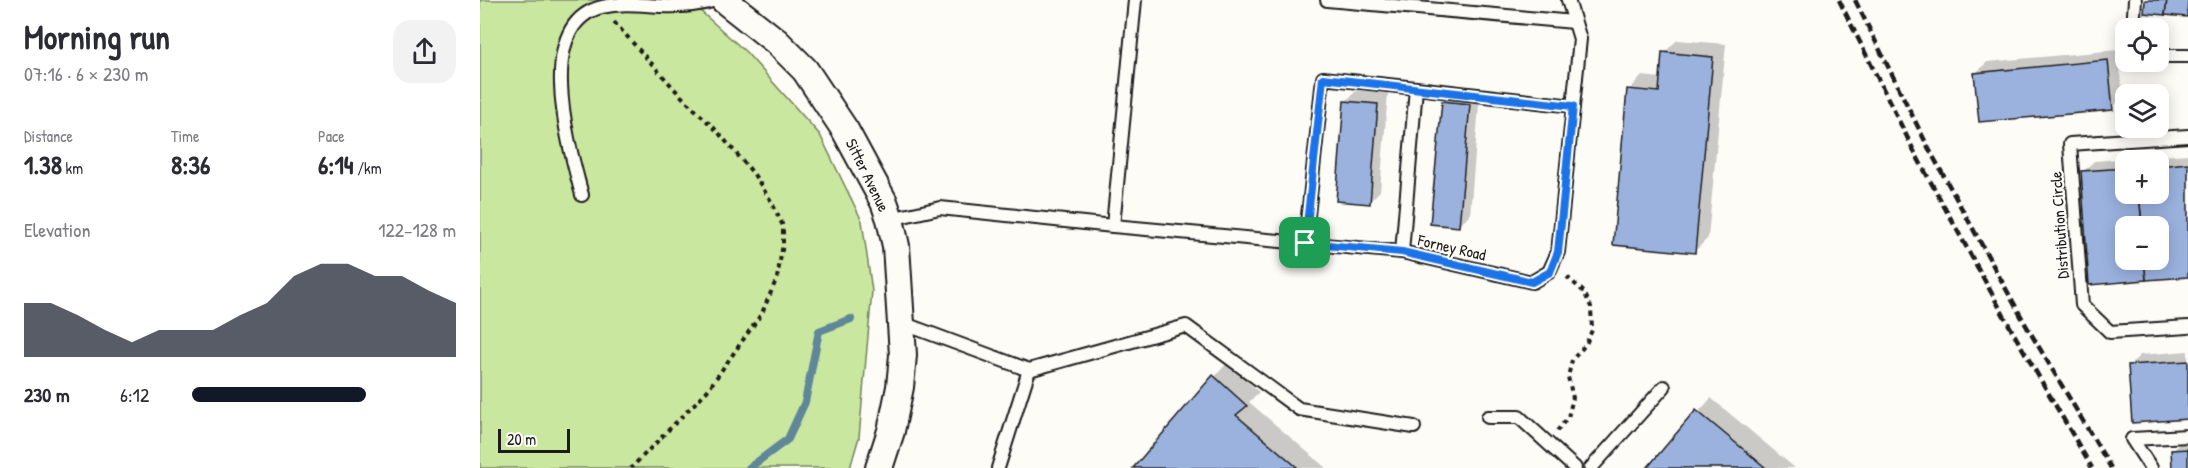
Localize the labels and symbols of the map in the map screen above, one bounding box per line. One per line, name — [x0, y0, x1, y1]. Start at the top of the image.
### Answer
street label: Sitter Avenue — [841, 135, 895, 216]
street label: Distribution Circle — [2044, 170, 2074, 279]
pin — [1279, 217, 1330, 268]
street label: Forney Road — [1415, 228, 1488, 265]
scale bar — [498, 426, 570, 454]

